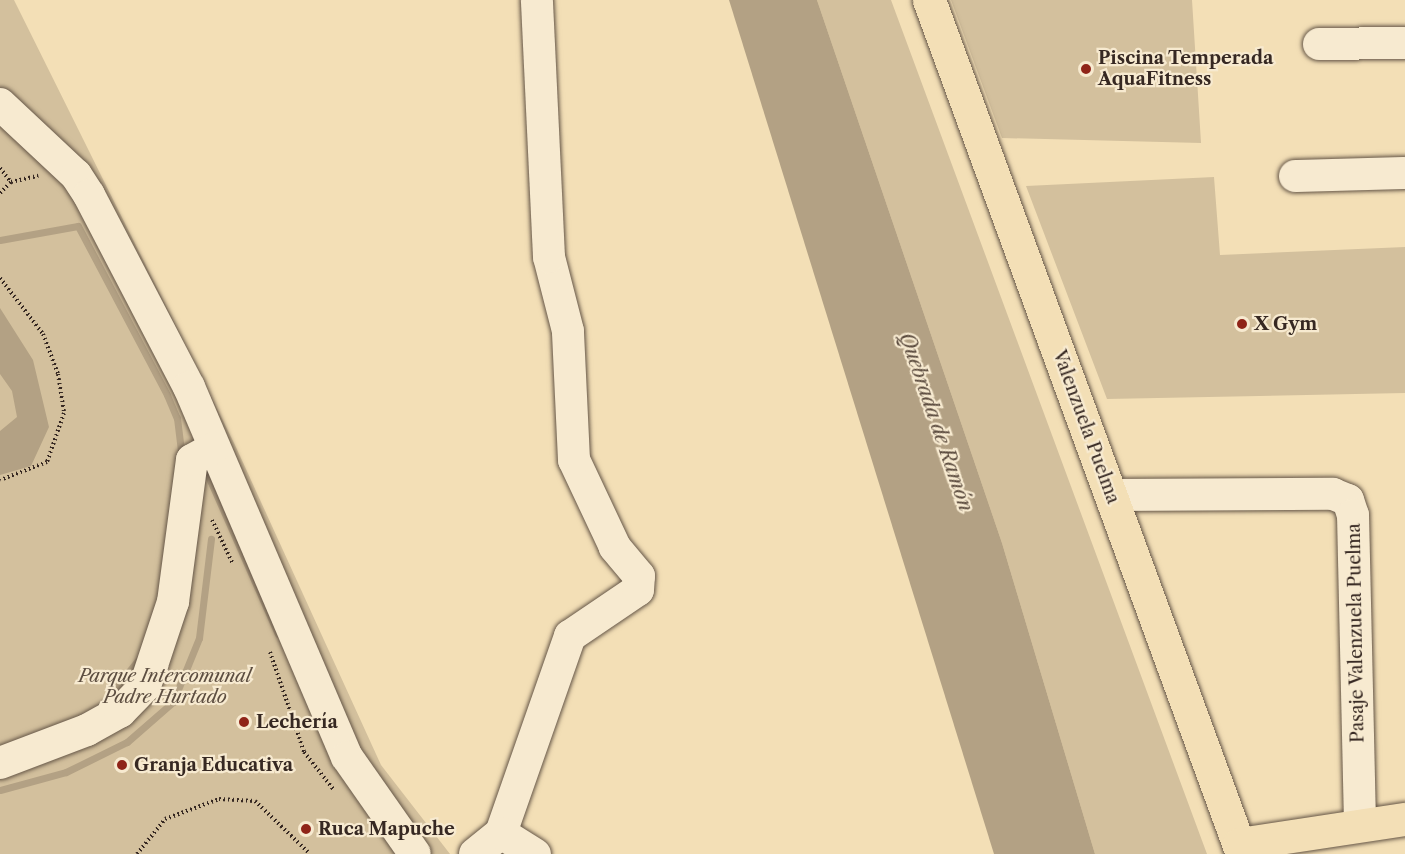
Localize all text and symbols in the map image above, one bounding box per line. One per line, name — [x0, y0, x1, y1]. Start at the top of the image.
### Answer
place label: Piscina Temperada AquaFitness — [1098, 48, 1274, 90]
marker: Piscina Temperada AquaFitness — [1079, 62, 1093, 76]
place label: X Gym — [1254, 313, 1318, 335]
marker: X Gym — [1235, 317, 1249, 331]
water label: Quebrada de Ramón — [894, 329, 978, 515]
street label: Valenzuela Puelma — [1048, 347, 1124, 507]
street label: Pasaje Valenzuela Puelma — [1343, 522, 1369, 744]
park label: Parque Intercomunal Padre Hurtado — [78, 666, 252, 708]
place label: Lechería — [256, 711, 338, 733]
marker: Lechería — [237, 715, 251, 729]
place label: Granja Educativa — [134, 754, 293, 776]
marker: Granja Educativa — [115, 758, 129, 772]
place label: Ruca Mapuche — [318, 818, 455, 840]
marker: Ruca Mapuche — [299, 822, 313, 836]

